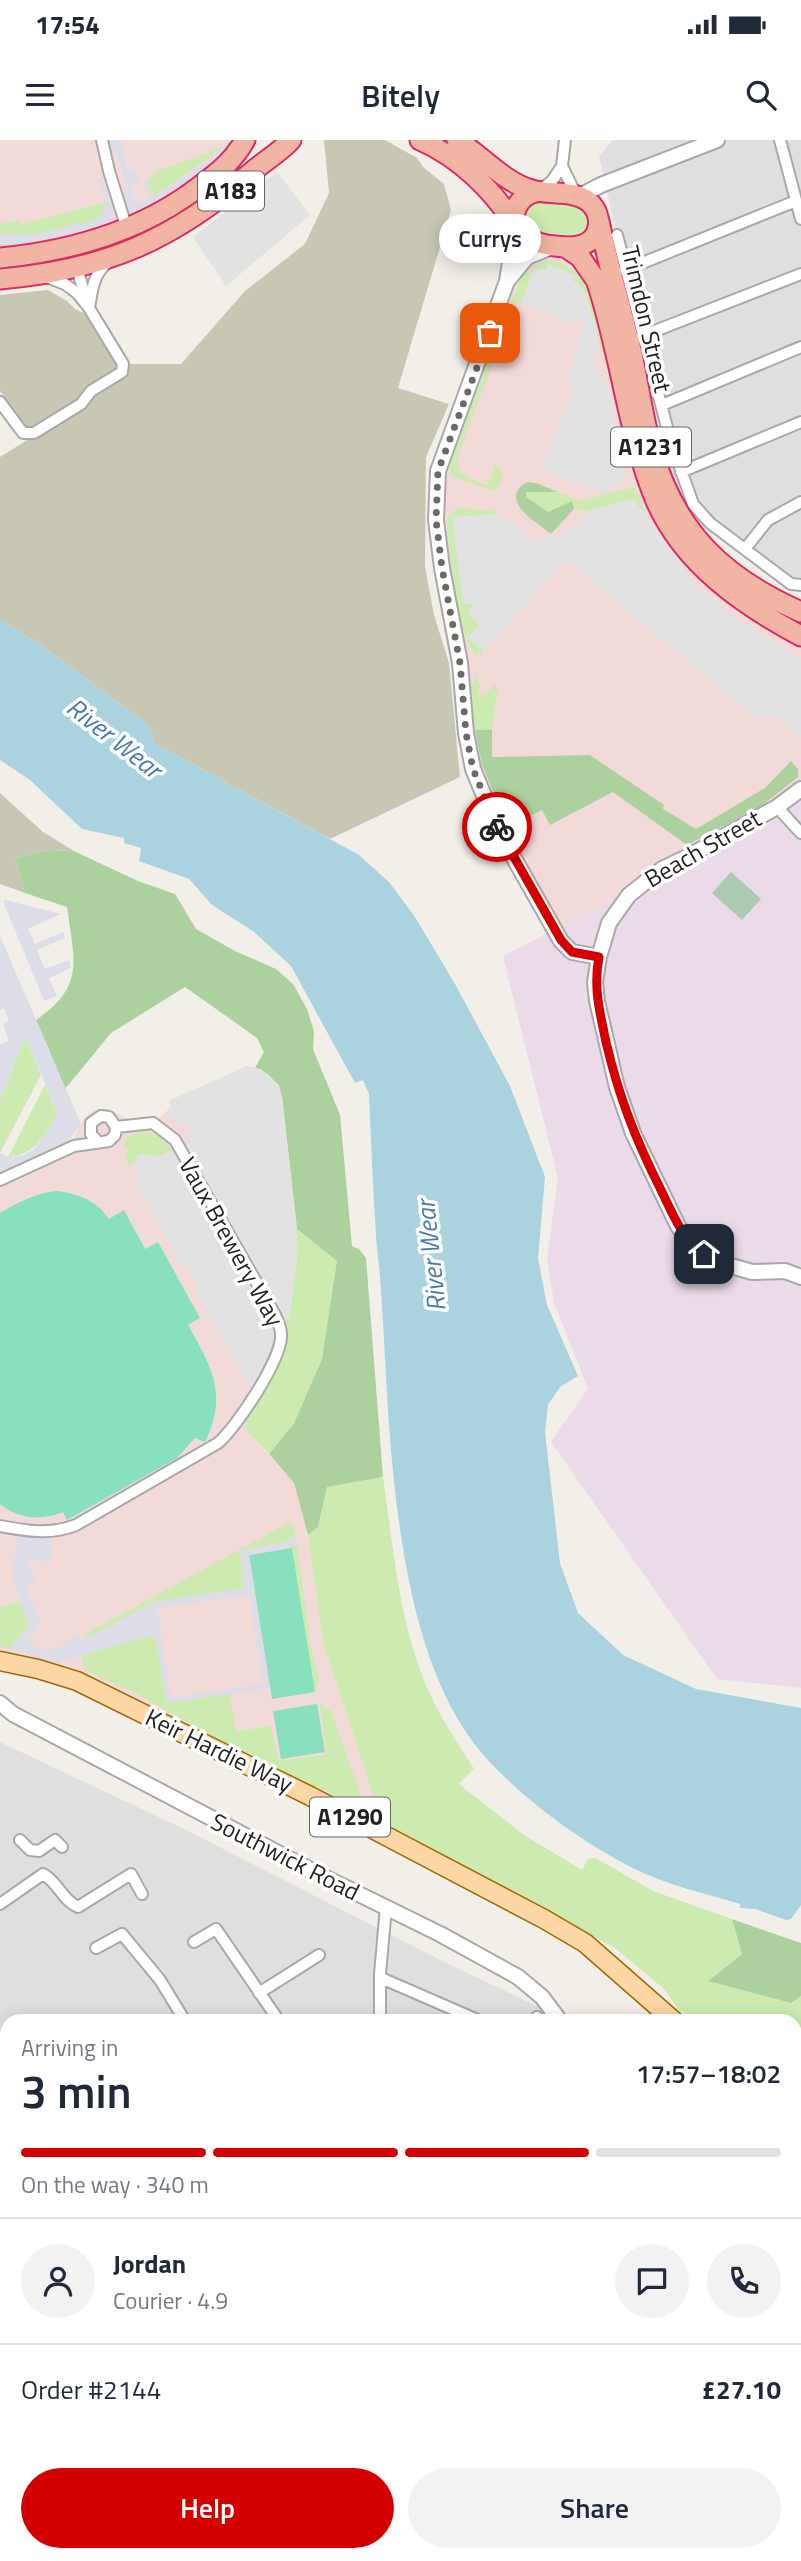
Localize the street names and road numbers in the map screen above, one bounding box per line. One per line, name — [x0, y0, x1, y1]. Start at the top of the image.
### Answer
road number: A183 — [198, 172, 264, 210]
street label: Trimdon Street — [613, 242, 681, 396]
road number: A1231 — [611, 428, 691, 466]
street label: Beach Street — [637, 800, 768, 896]
street label: Vaux Brewery Way — [170, 1150, 294, 1333]
street label: Keir Hardie Way — [140, 1699, 300, 1802]
road number: A1290 — [310, 1798, 390, 1836]
street label: Southwick Road — [205, 1803, 366, 1909]

